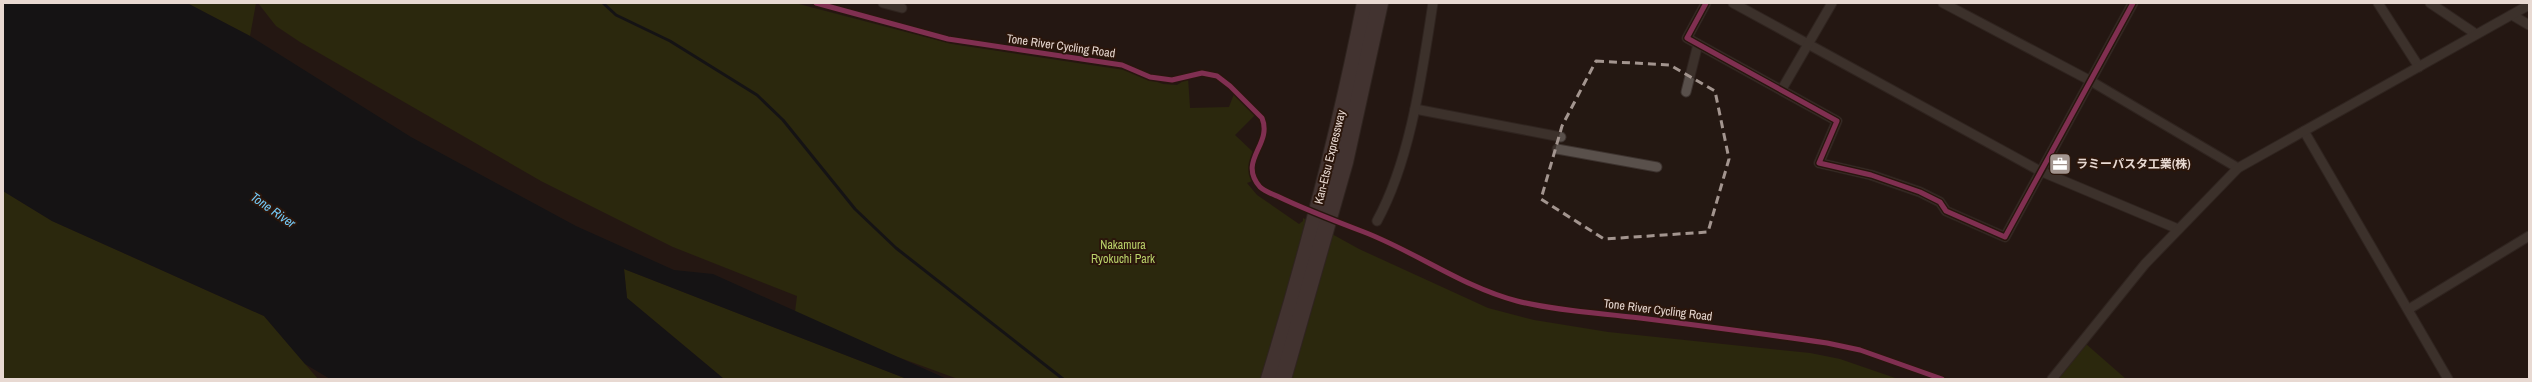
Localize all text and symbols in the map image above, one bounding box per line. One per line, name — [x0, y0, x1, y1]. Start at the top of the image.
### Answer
street label: Tone River Cycling Road — [1006, 30, 1116, 62]
street label: Kan-Etsu Expressway — [1311, 108, 1349, 206]
office icon: ラミーパスタ工業(株) — [2047, 151, 2073, 177]
place label: ラミーパスタ工業(株) — [2076, 156, 2190, 172]
water label: Tone River — [247, 188, 299, 232]
park label: Nakamura Ryokuchi Park — [1091, 237, 1155, 267]
street label: Tone River Cycling Road — [1603, 295, 1713, 325]

